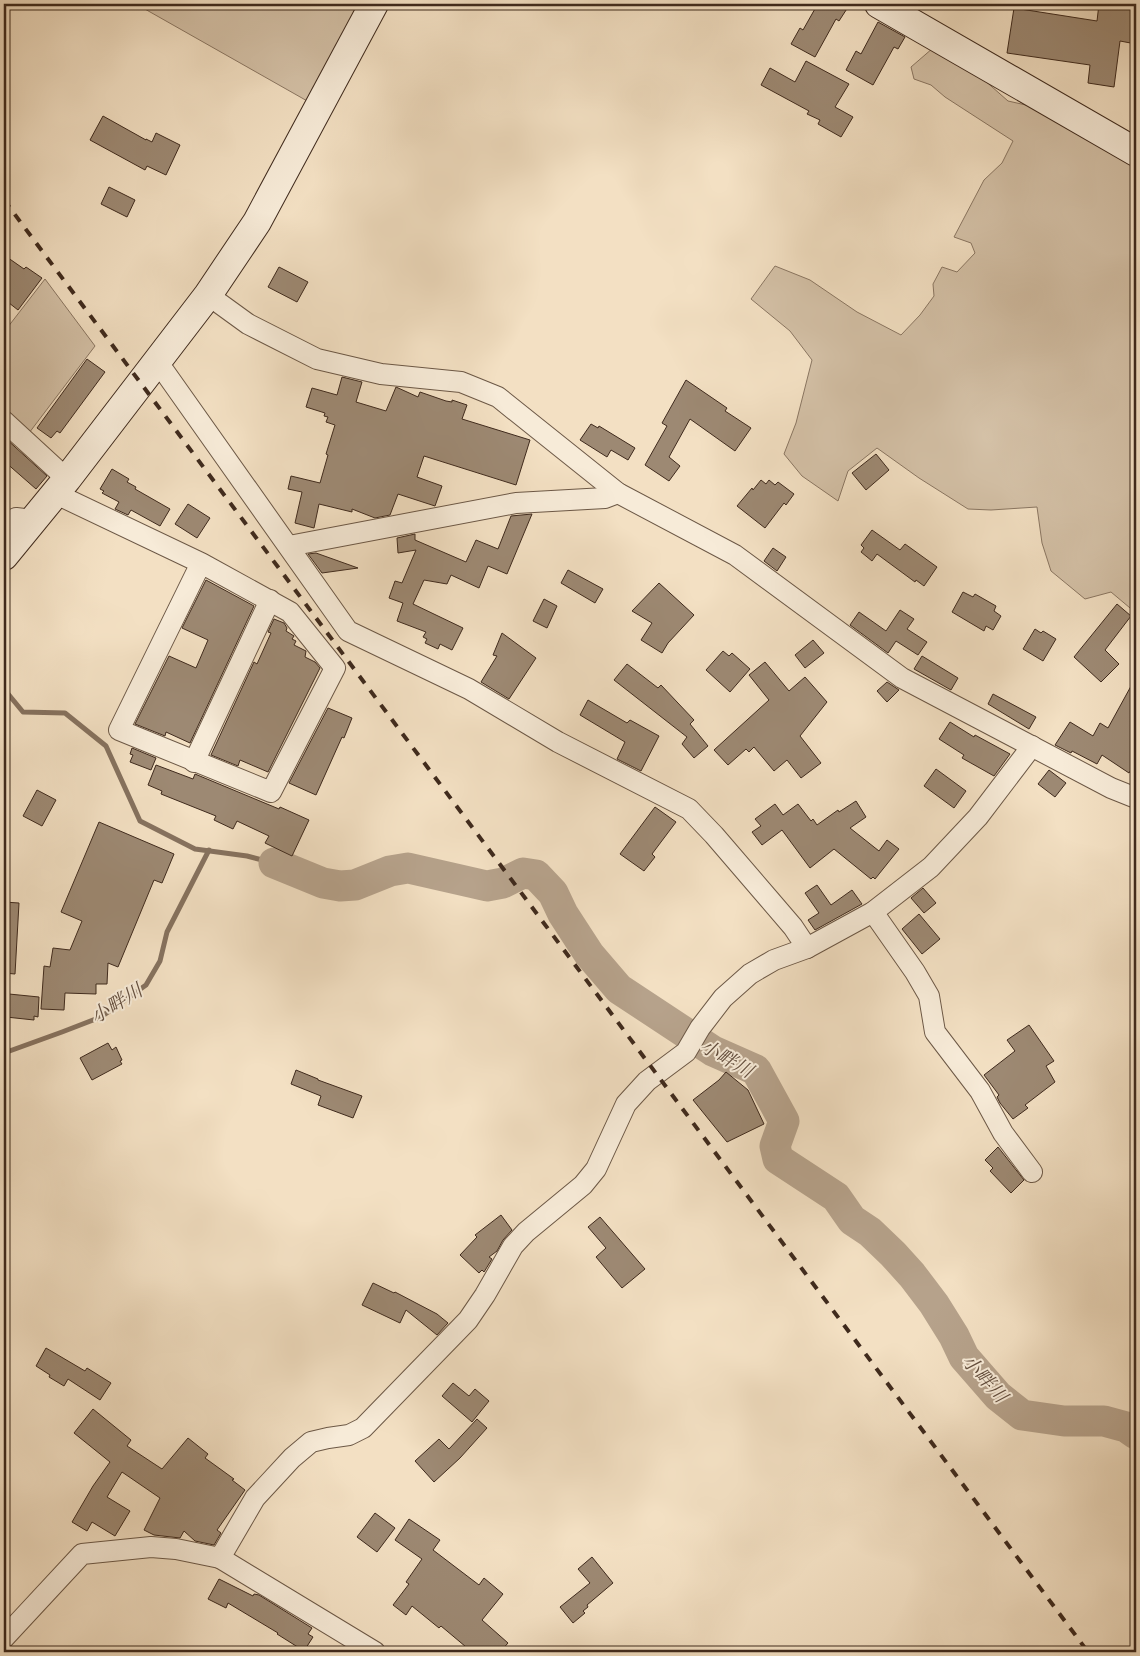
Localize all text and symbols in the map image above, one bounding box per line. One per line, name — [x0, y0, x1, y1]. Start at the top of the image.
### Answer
water label: 小畔川 — [84, 975, 149, 1030]
water label: 小畔川 — [695, 1032, 760, 1085]
water label: 小畔川 — [956, 1347, 1016, 1410]

